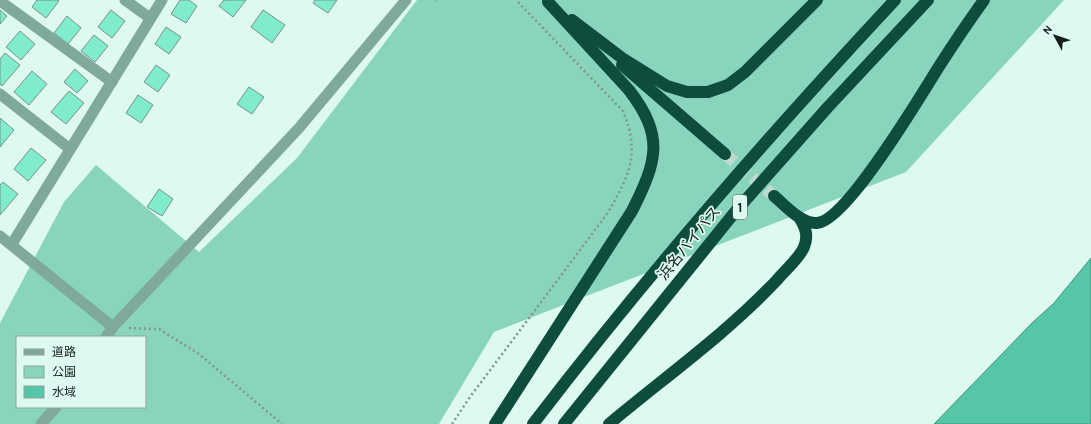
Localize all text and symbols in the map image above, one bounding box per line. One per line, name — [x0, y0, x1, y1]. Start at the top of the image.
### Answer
north arrow — [1035, 16, 1075, 56]
text: N — [1040, 23, 1055, 37]
road number: 1 — [733, 195, 747, 219]
street label: 浜名バイパス — [654, 202, 724, 284]
legend — [16, 336, 146, 408]
text: 道路 — [52, 345, 76, 359]
text: 公園 — [52, 365, 76, 379]
text: 水域 — [52, 385, 76, 399]

